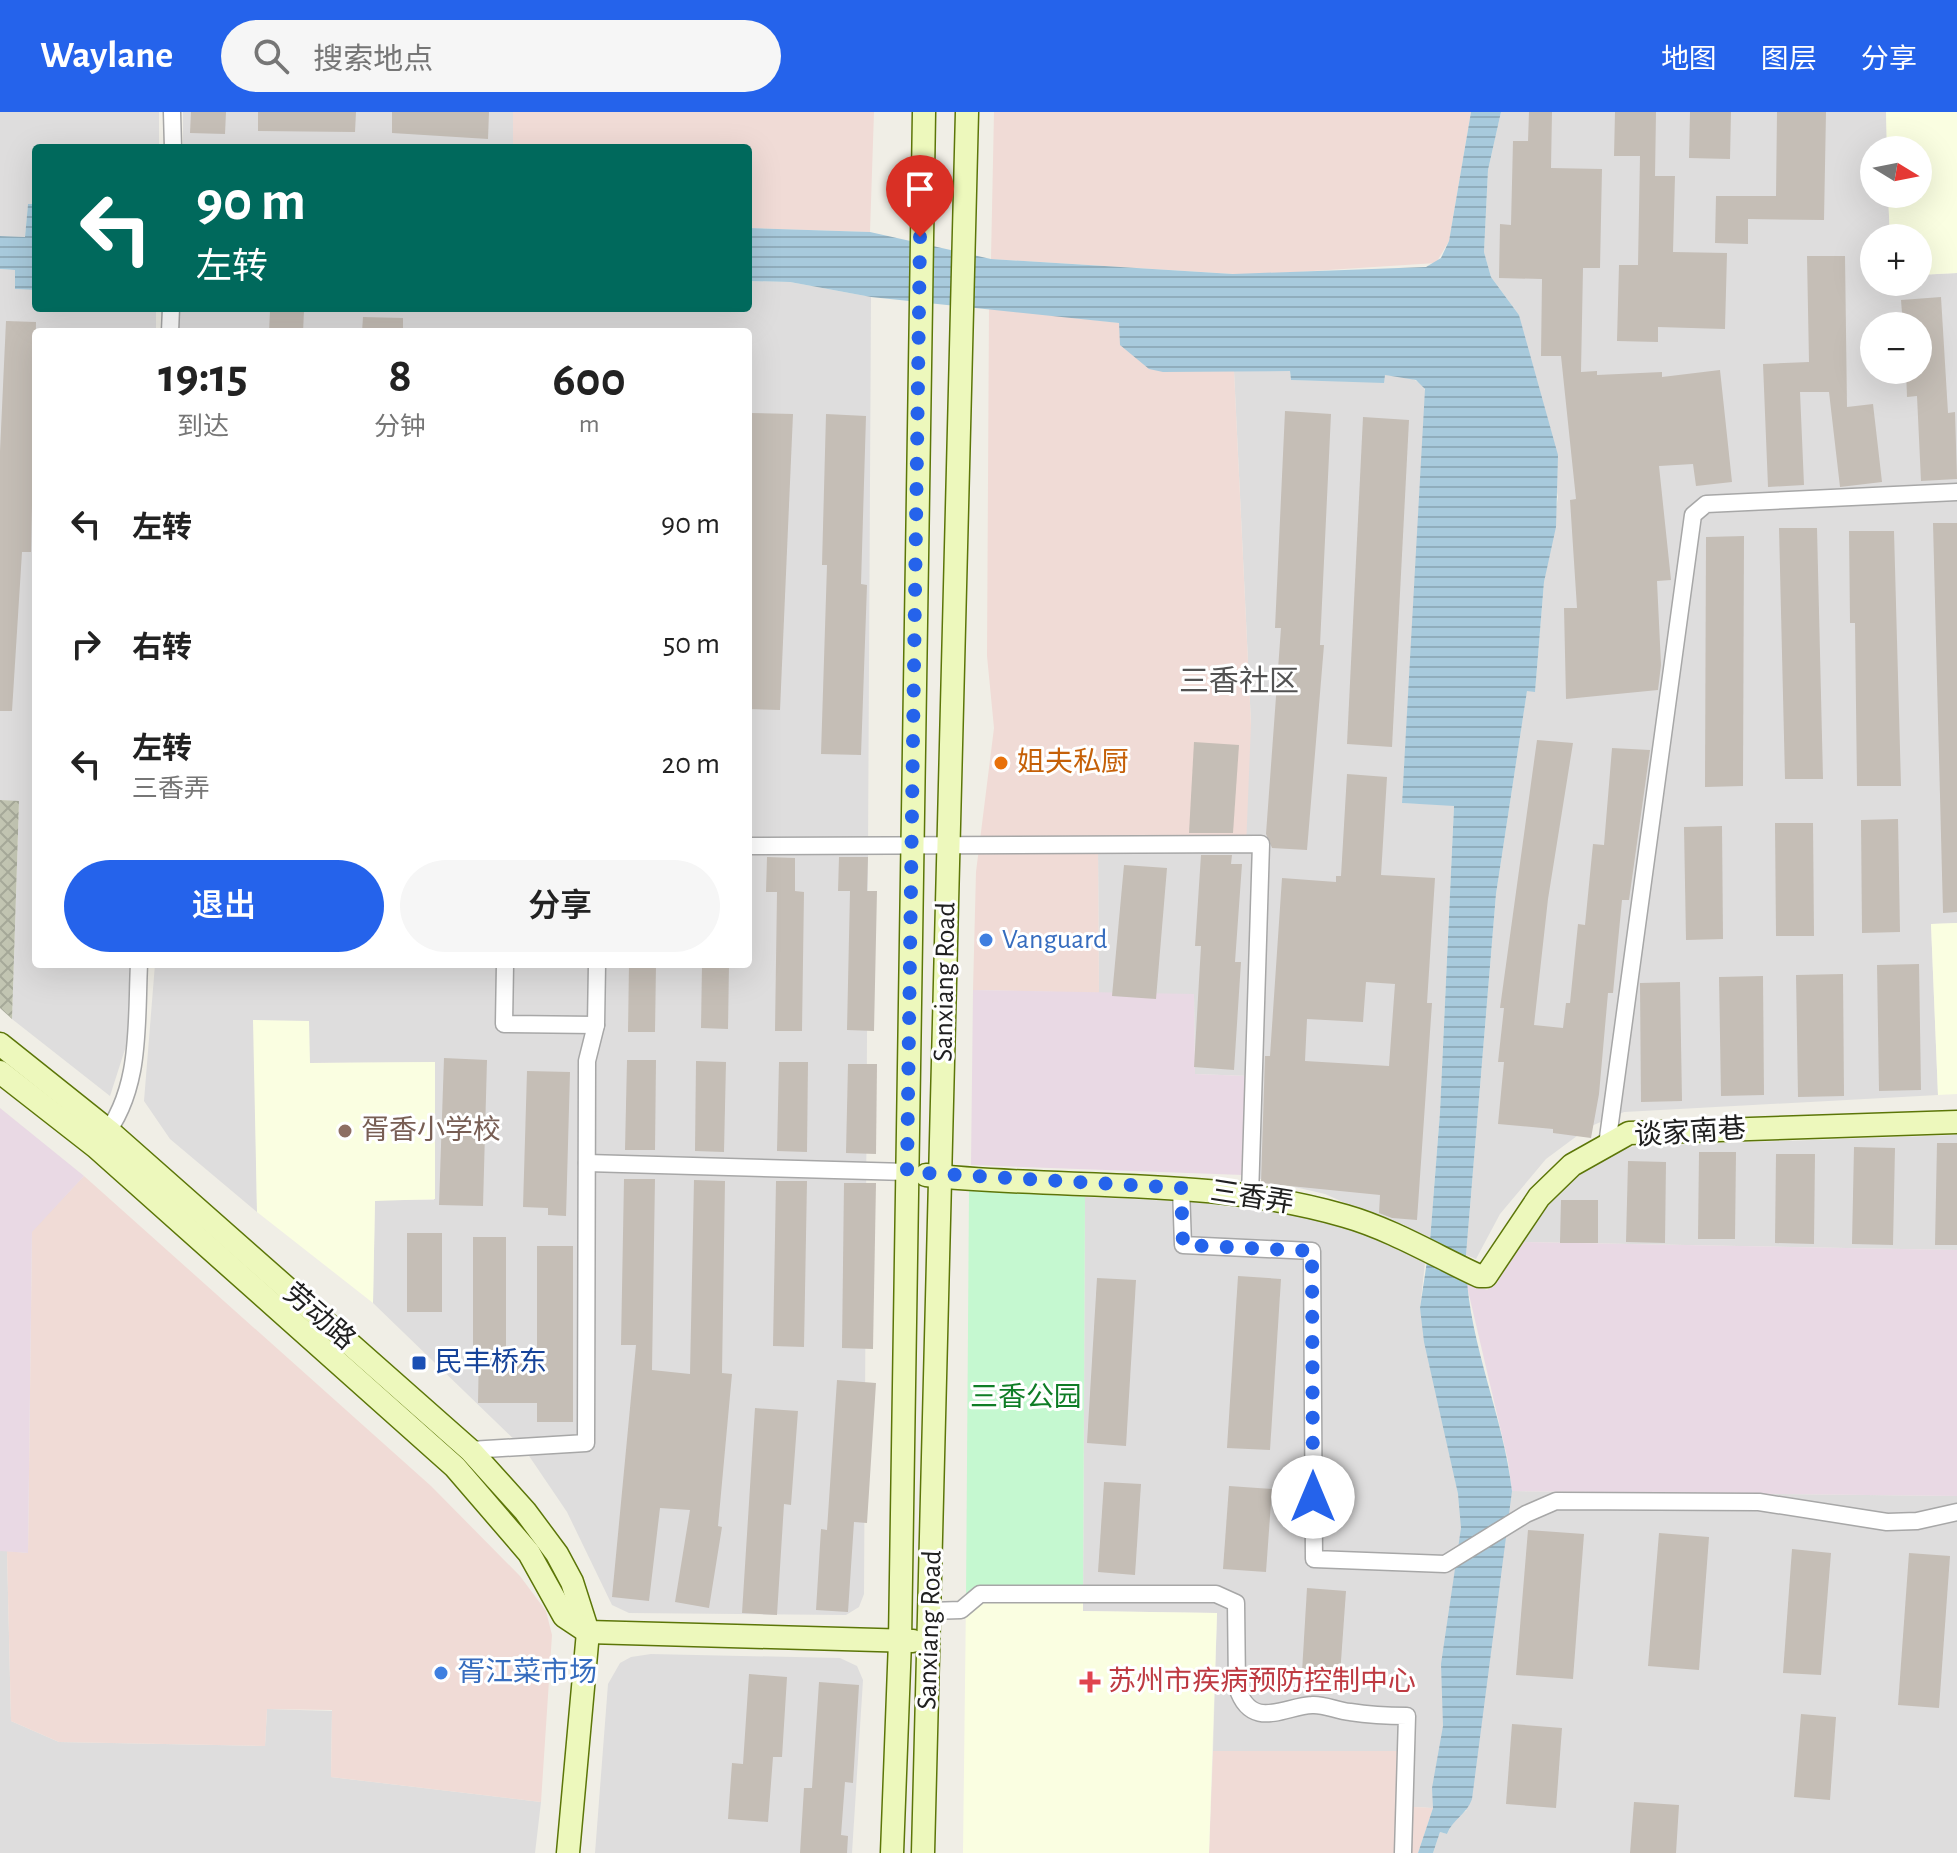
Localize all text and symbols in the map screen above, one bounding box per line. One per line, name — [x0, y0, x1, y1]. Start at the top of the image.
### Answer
search box — [221, 20, 781, 92]
icon: search — [249, 34, 293, 78]
text: Waylane — [40, 37, 173, 75]
text: 搜索地点 — [313, 45, 433, 75]
text: 地图 — [1661, 46, 1717, 74]
text: 图层 — [1761, 46, 1817, 74]
text: 分享 — [1861, 46, 1917, 74]
north arrow — [1860, 136, 1932, 208]
map controls — [1860, 136, 1932, 384]
pin — [886, 155, 954, 237]
icon: arrive — [898, 167, 942, 211]
text: 90 m — [196, 174, 306, 230]
icon: left — [64, 176, 168, 280]
button: + — [1860, 224, 1932, 296]
text: 左转 — [196, 249, 268, 285]
button: − — [1860, 312, 1932, 384]
text: 19:15 — [158, 353, 248, 401]
text: 8 — [388, 353, 412, 401]
text: 600 — [552, 357, 626, 405]
text: m — [579, 411, 599, 437]
text: 到达 — [177, 414, 229, 440]
text: 分钟 — [374, 414, 426, 440]
icon: left — [64, 502, 108, 546]
text: 90 m — [661, 509, 720, 539]
text: 左转 — [132, 513, 192, 543]
icon: right — [64, 622, 108, 666]
text: 50 m — [663, 629, 720, 659]
text: 右转 — [132, 633, 192, 663]
district label: 三香社区 — [1179, 665, 1299, 697]
text: 左转 — [132, 734, 192, 764]
icon: left — [64, 742, 108, 786]
place label: 姐夫私厨 — [1017, 747, 1129, 777]
text: 20 m — [662, 749, 720, 779]
marker: 姐夫私厨 — [992, 754, 1010, 772]
text: 三香弄 — [132, 776, 210, 802]
button: 退出 — [64, 860, 384, 952]
button: 分享 — [400, 860, 720, 952]
street label: Sanxiang Road — [930, 902, 960, 1062]
place label: Vanguard — [1002, 926, 1107, 954]
marker: Vanguard — [977, 931, 995, 949]
street label: 谈家南巷 — [1633, 1113, 1747, 1151]
place label: 胥香小学校 — [361, 1115, 501, 1145]
marker: 胥香小学校 — [336, 1122, 354, 1140]
street label: 三香弄 — [1208, 1176, 1296, 1218]
street label: 劳动路 — [278, 1277, 361, 1355]
place label: 民丰桥东 — [435, 1347, 547, 1377]
marker: 民丰桥东 — [410, 1354, 428, 1372]
park label: 三香公园 — [970, 1382, 1082, 1412]
position arrow — [1271, 1455, 1355, 1539]
street label: Sanxiang Road — [913, 1550, 947, 1710]
place label: 胥江菜市场 — [457, 1657, 597, 1687]
marker: 胥江菜市场 — [432, 1664, 450, 1682]
place label: 苏州市疾病预防控制中心 — [1108, 1666, 1416, 1696]
marker: 苏州市疾病预防控制中心 — [1079, 1671, 1101, 1693]

